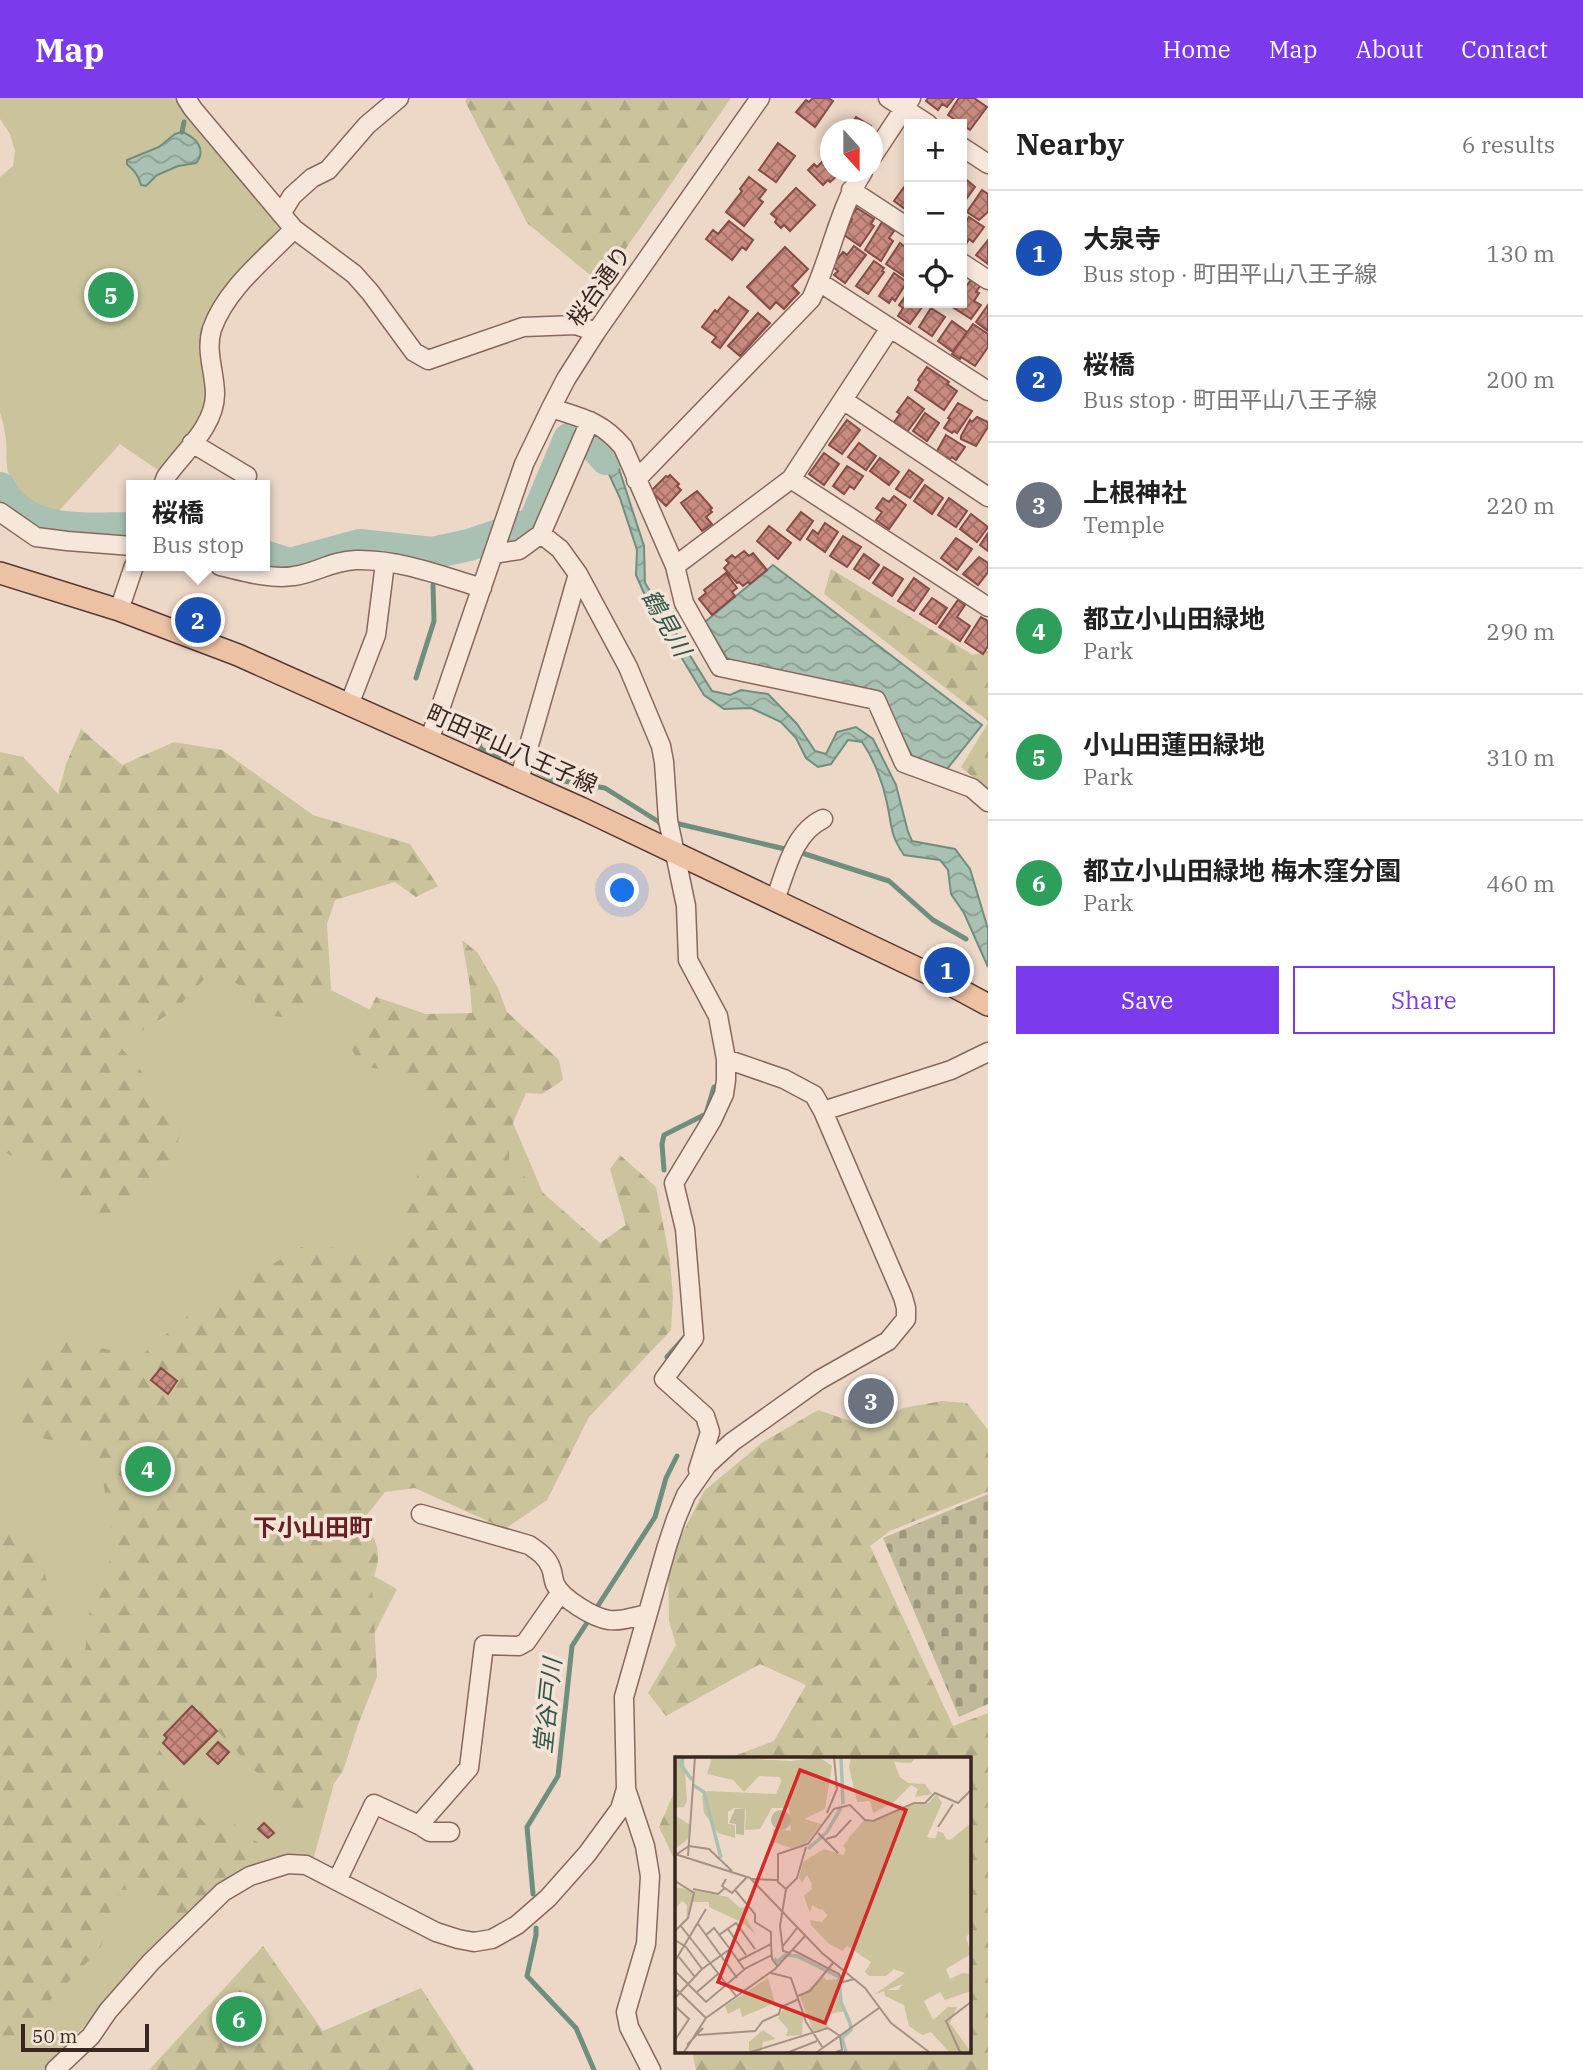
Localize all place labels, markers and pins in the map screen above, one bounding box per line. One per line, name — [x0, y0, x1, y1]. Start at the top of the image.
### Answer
pin: 5 — [88, 269, 134, 321]
pin: 2 — [175, 594, 221, 646]
pin: 1 — [924, 944, 970, 996]
pin: 3 — [848, 1375, 894, 1427]
pin: 4 — [125, 1443, 171, 1495]
pin: 6 — [216, 1993, 262, 2045]

